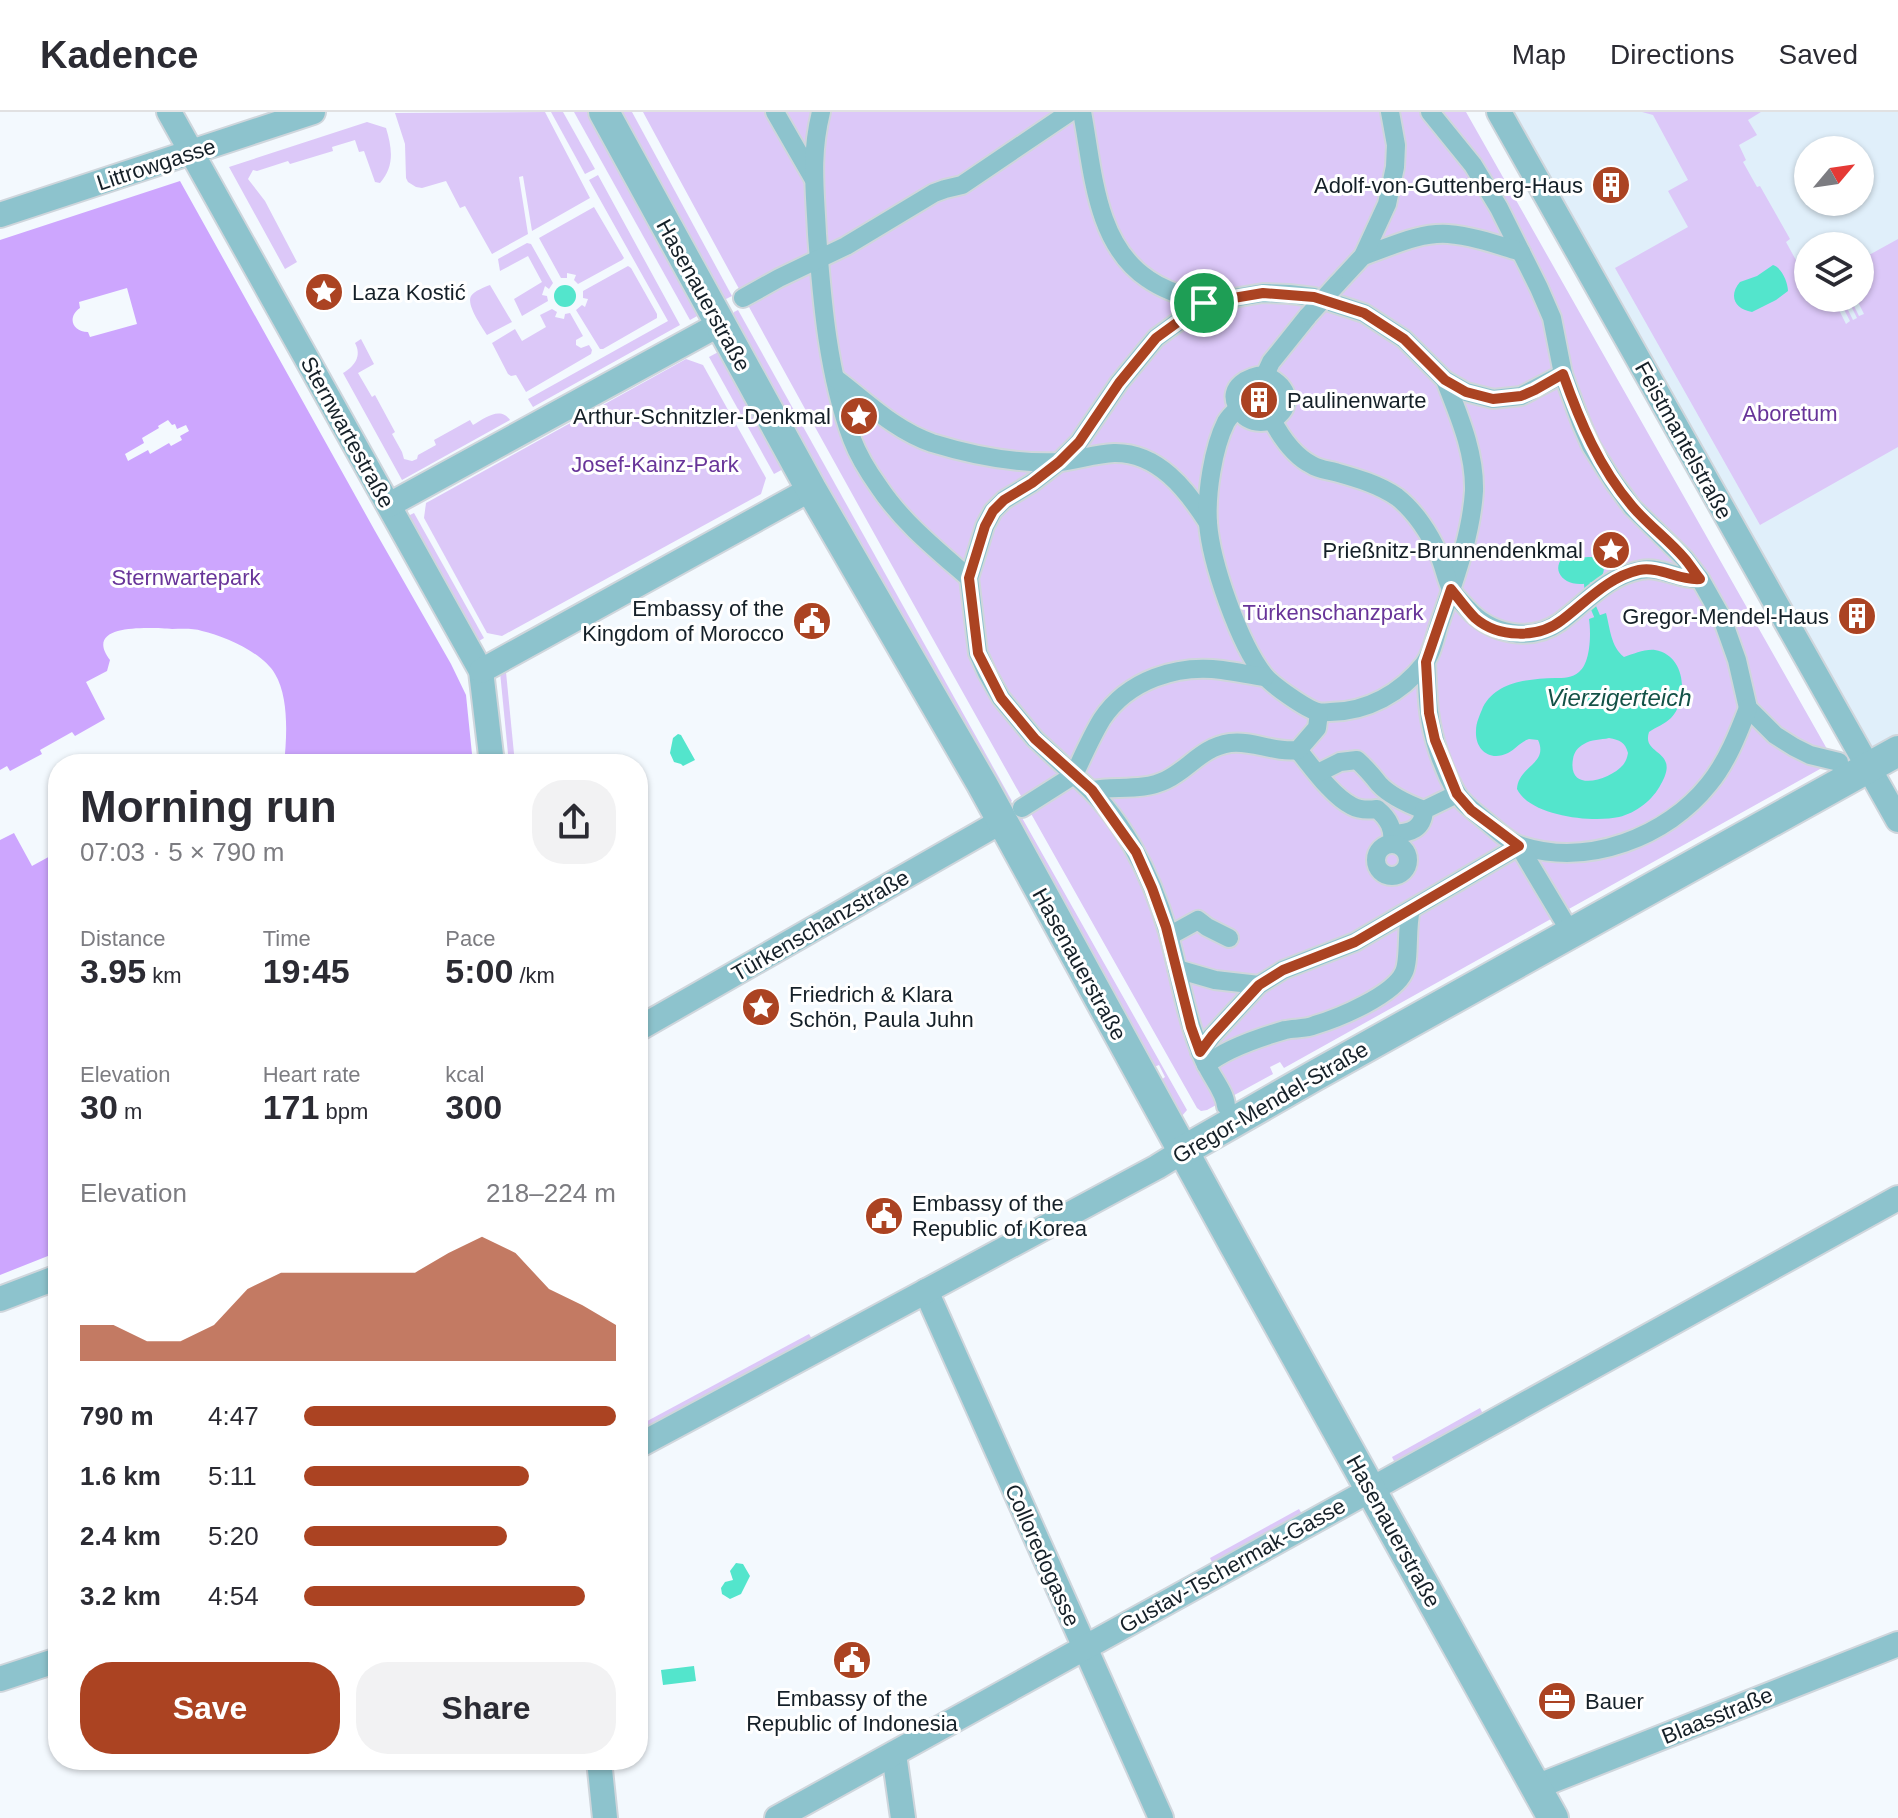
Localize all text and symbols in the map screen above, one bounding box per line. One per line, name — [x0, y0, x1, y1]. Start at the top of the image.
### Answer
text: Kadence — [40, 34, 198, 76]
text: Map — [1512, 39, 1566, 70]
text: Directions — [1610, 39, 1735, 70]
text: Saved — [1779, 39, 1858, 70]
street label: Littrowgasse — [94, 134, 219, 195]
north arrow — [1794, 136, 1874, 216]
map controls — [1794, 136, 1874, 312]
building icon: Adolf-von-Guttenberg-Haus — [1590, 164, 1632, 206]
place label: Adolf-von-Guttenberg-Haus — [1314, 173, 1583, 198]
street label: Hasenauerstraße — [651, 215, 756, 376]
button: layers — [1794, 232, 1874, 312]
pin — [1170, 269, 1238, 337]
place icon: Laza Kostić — [303, 271, 345, 313]
place label: Laza Kostić — [352, 280, 466, 305]
icon: arrive — [1182, 281, 1226, 325]
street label: Sternwartestraße — [296, 352, 399, 512]
street label: Feistmantelstraße — [1630, 357, 1737, 523]
building icon: Paulinenwarte — [1238, 379, 1280, 421]
place label: Paulinenwarte — [1287, 388, 1426, 413]
place icon: Arthur-Schnitzler-Denkmal — [838, 395, 880, 437]
park label: Aboretum — [1742, 401, 1838, 426]
place label: Arthur-Schnitzler-Denkmal — [573, 404, 831, 429]
park label: Josef-Kainz-Park — [571, 452, 740, 477]
place icon: Prießnitz-Brunnendenkmal — [1590, 529, 1632, 571]
place label: Prießnitz-Brunnendenkmal — [1323, 538, 1583, 563]
park label: Sternwartepark — [111, 565, 262, 590]
building icon: Gregor-Mendel-Haus — [1836, 595, 1878, 637]
place label: Embassy of the Kingdom of Morocco — [582, 596, 784, 646]
public building icon: Embassy of the Kingdom of Morocco — [791, 600, 833, 642]
park label: Türkenschanzpark — [1243, 600, 1424, 625]
place label: Gregor-Mendel-Haus — [1622, 604, 1829, 629]
water label: Vierzigerteich — [1547, 684, 1691, 711]
button: share — [532, 780, 616, 864]
text: Morning run — [80, 782, 337, 831]
text: 07:03 · 5 × 790 m — [80, 837, 285, 867]
street label: Türkenschanzstraße — [727, 864, 913, 986]
street label: Hasenauerstraße — [1027, 884, 1132, 1045]
text: Distance — [80, 926, 166, 951]
text: Time — [263, 926, 311, 951]
text: Pace — [445, 926, 495, 951]
text: 3.95 — [80, 952, 146, 990]
text: 19:45 — [263, 952, 350, 990]
text: 5:00 — [445, 952, 513, 990]
text: km — [146, 963, 182, 988]
text: /km — [513, 963, 555, 988]
place label: Friedrich & Klara Schön, Paula Juhn — [789, 982, 974, 1032]
place icon: Friedrich & Klara Schön, Paula Juhn — [740, 986, 782, 1028]
street label: Gregor-Mendel-Straße — [1168, 1036, 1372, 1169]
text: Elevation — [80, 1062, 171, 1087]
text: Heart rate — [263, 1062, 360, 1087]
text: kcal — [445, 1062, 484, 1087]
text: 30 — [80, 1088, 118, 1126]
text: 171 — [263, 1088, 319, 1126]
text: 300 — [445, 1088, 502, 1126]
text: m — [118, 1099, 142, 1124]
text: bpm — [319, 1099, 368, 1124]
text: Elevation — [80, 1178, 187, 1208]
text: 218–224 m — [486, 1178, 616, 1208]
place label: Embassy of the Republic of Korea — [912, 1191, 1088, 1241]
public building icon: Embassy of the Republic of Korea — [863, 1195, 905, 1237]
text: 790 m — [80, 1401, 154, 1431]
text: 4:47 — [208, 1401, 259, 1431]
street label: Hasenauerstraße — [1341, 1451, 1446, 1612]
text: 1.6 km — [80, 1461, 161, 1491]
text: 5:11 — [208, 1461, 257, 1491]
street label: Colloredogasse — [1000, 1480, 1085, 1630]
street label: Gustav-Tschermak-Gasse — [1115, 1493, 1350, 1638]
text: 2.4 km — [80, 1521, 161, 1551]
text: 5:20 — [208, 1521, 259, 1551]
text: 3.2 km — [80, 1581, 161, 1611]
text: 4:54 — [208, 1581, 259, 1611]
public building icon: Embassy of the Republic of Indonesia — [831, 1639, 873, 1681]
button: Save — [80, 1662, 340, 1754]
button: Share — [356, 1662, 616, 1754]
office icon: Bauer — [1536, 1680, 1578, 1722]
street label: Blaasstraße — [1658, 1682, 1776, 1749]
place label: Embassy of the Republic of Indonesia — [746, 1686, 959, 1736]
place label: Bauer — [1585, 1689, 1644, 1714]

